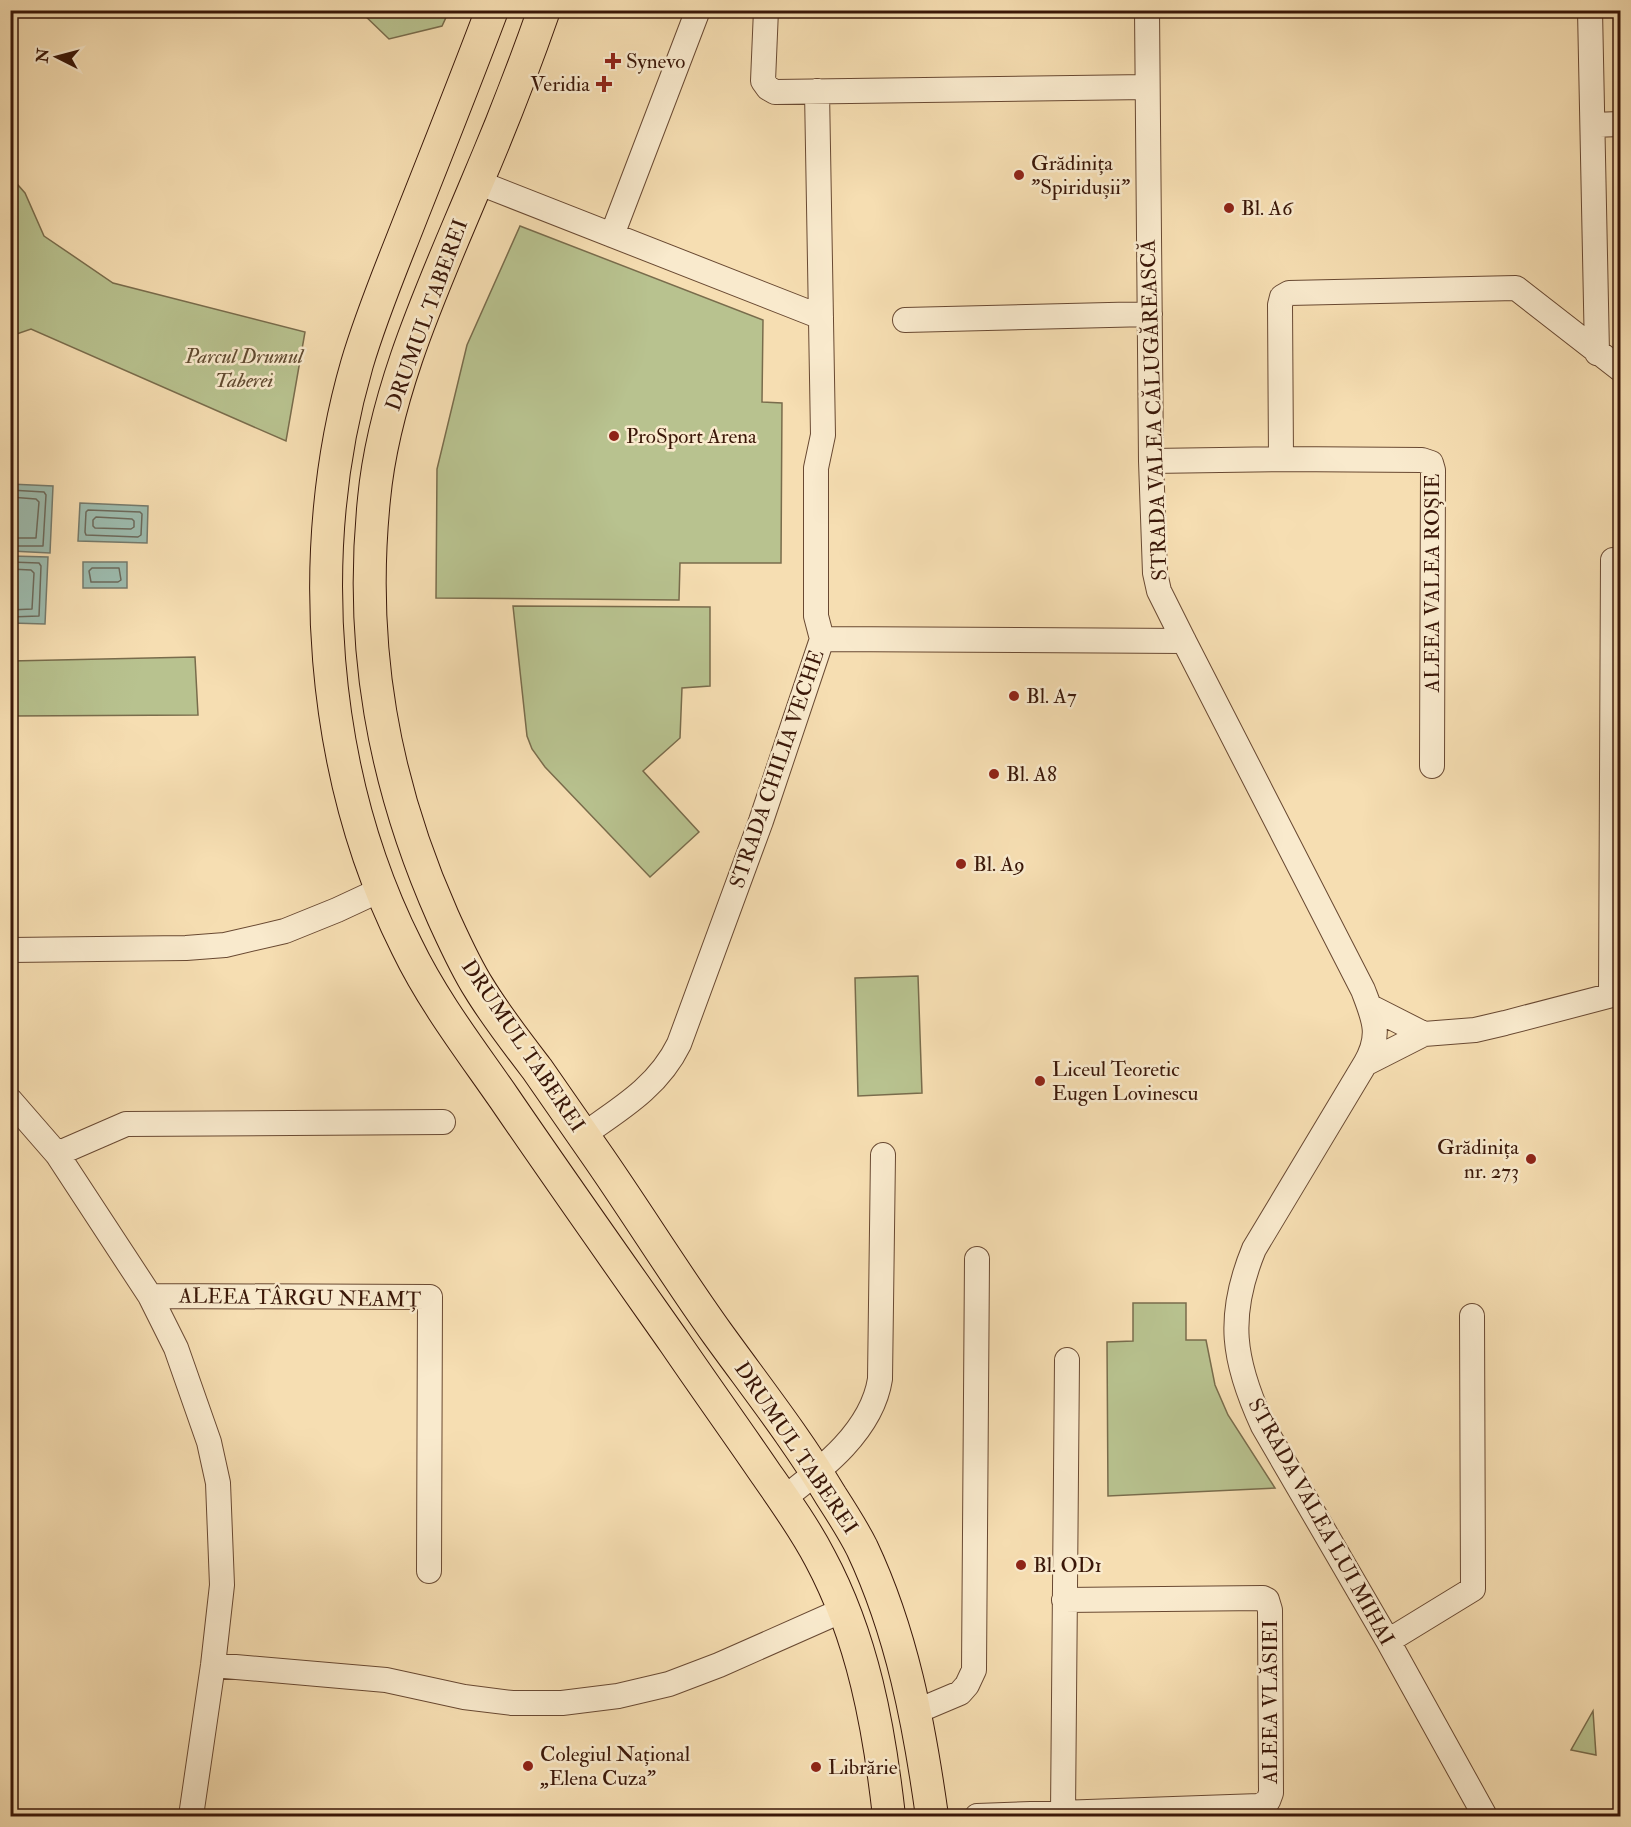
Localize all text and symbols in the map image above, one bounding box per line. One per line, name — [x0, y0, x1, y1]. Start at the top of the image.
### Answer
north arrow — [27, 27, 87, 87]
text: N — [32, 47, 54, 65]
place label: Synevo — [626, 48, 685, 75]
marker: Synevo — [604, 52, 622, 70]
place label: Veridia — [530, 71, 590, 98]
marker: Veridia — [595, 75, 613, 93]
place label: Grădiniţa "Spiridușii" — [1031, 150, 1130, 201]
marker: Grădiniţa "Spiridușii" — [1012, 168, 1026, 182]
place label: Bl. A6 — [1241, 195, 1294, 222]
marker: Bl. A6 — [1222, 201, 1236, 215]
street label: DRUMUL TABEREI — [380, 215, 474, 415]
street label: STRADA VALEA CĂLUGĂREASCĂ — [1135, 239, 1173, 581]
park label: Parcul Drumul Taberei — [184, 343, 305, 394]
place label: ProSport Arena — [626, 423, 757, 450]
marker: ProSport Arena — [607, 429, 621, 443]
street label: ALEEA VALEA ROȘIE — [1419, 474, 1446, 693]
street label: STRADA CHILIA VECHE — [723, 646, 831, 892]
place label: Bl. A7 — [1026, 683, 1077, 710]
marker: Bl. A7 — [1007, 689, 1021, 703]
place label: Bl. A8 — [1006, 761, 1057, 788]
marker: Bl. A8 — [987, 767, 1001, 781]
place label: Bl. A9 — [973, 851, 1025, 878]
marker: Bl. A9 — [954, 857, 968, 871]
street label: DRUMUL TABEREI — [455, 955, 591, 1137]
place label: Liceul Teoretic Eugen Lovinescu — [1052, 1056, 1199, 1107]
marker: Liceul Teoretic Eugen Lovinescu — [1033, 1074, 1047, 1088]
place label: Grădinița nr. 273 — [1437, 1134, 1519, 1185]
marker: Grădinița nr. 273 — [1524, 1152, 1538, 1166]
street label: ALEEA TÂRGU NEAMȚ — [178, 1282, 422, 1314]
street label: DRUMUL TABEREI — [728, 1357, 864, 1539]
street label: STRADA VALEA LUI MIHAI — [1242, 1394, 1400, 1650]
place label: Bl. OD1 — [1033, 1552, 1102, 1579]
marker: Bl. OD1 — [1014, 1558, 1028, 1572]
street label: ALEEA VLĂSIEI — [1257, 1620, 1284, 1785]
place label: Colegiul Național „Elena Cuza” — [539, 1741, 691, 1792]
place label: Librărie — [828, 1754, 898, 1781]
marker: Colegiul Național „Elena Cuza” — [521, 1759, 535, 1773]
marker: Librărie — [809, 1760, 823, 1774]

